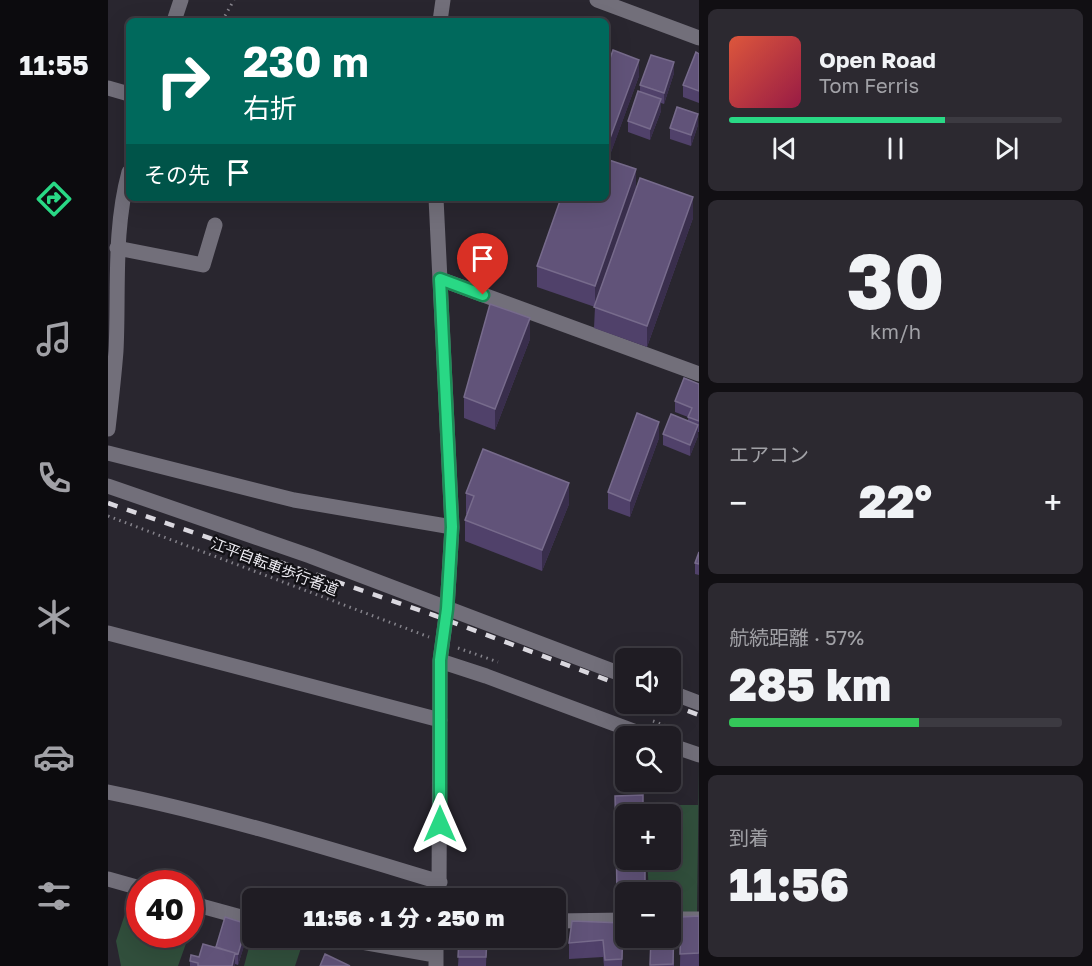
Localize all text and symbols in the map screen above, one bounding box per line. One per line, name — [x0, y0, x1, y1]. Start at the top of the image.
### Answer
text: 230 m — [243, 36, 369, 86]
icon: right — [144, 42, 222, 120]
text: Open Road — [819, 46, 936, 73]
text: 11:55 — [19, 49, 89, 81]
text: Tom Ferris — [819, 73, 919, 97]
text: 右折 — [243, 92, 297, 124]
icon: previous — [768, 132, 801, 165]
icon: pause — [879, 132, 912, 165]
icon: next — [990, 132, 1023, 165]
icon: arrive — [222, 156, 255, 189]
text: その先 — [144, 161, 210, 188]
icon: directions — [33, 178, 75, 220]
pin — [457, 233, 508, 295]
text: 30 — [846, 233, 945, 326]
icon: arrive — [466, 242, 499, 275]
icon: music — [33, 318, 75, 360]
text: km/h — [870, 319, 921, 343]
text: エアコン — [729, 442, 809, 466]
icon: phone — [33, 457, 75, 499]
text: 22° — [859, 474, 932, 528]
text: − — [729, 483, 747, 522]
text: + — [1044, 483, 1062, 522]
street label: 江平自転車歩行者道 — [209, 533, 341, 599]
icon: climate — [33, 596, 75, 638]
text: 航続距離 · 57% — [729, 625, 864, 649]
map controls — [615, 648, 681, 948]
button: sound — [615, 648, 681, 714]
text: 285 km — [729, 657, 891, 711]
button: search — [615, 726, 681, 792]
icon: car — [33, 736, 75, 778]
position arrow — [408, 792, 472, 856]
button: + — [615, 804, 681, 870]
text: 到着 — [729, 825, 769, 849]
text: 11:56 — [729, 857, 849, 911]
speed limit sign: 40 — [126, 870, 204, 948]
icon: filters — [33, 875, 75, 917]
button: − — [615, 882, 681, 948]
text: 11:56 · 1 分 · 250 m — [304, 904, 504, 931]

